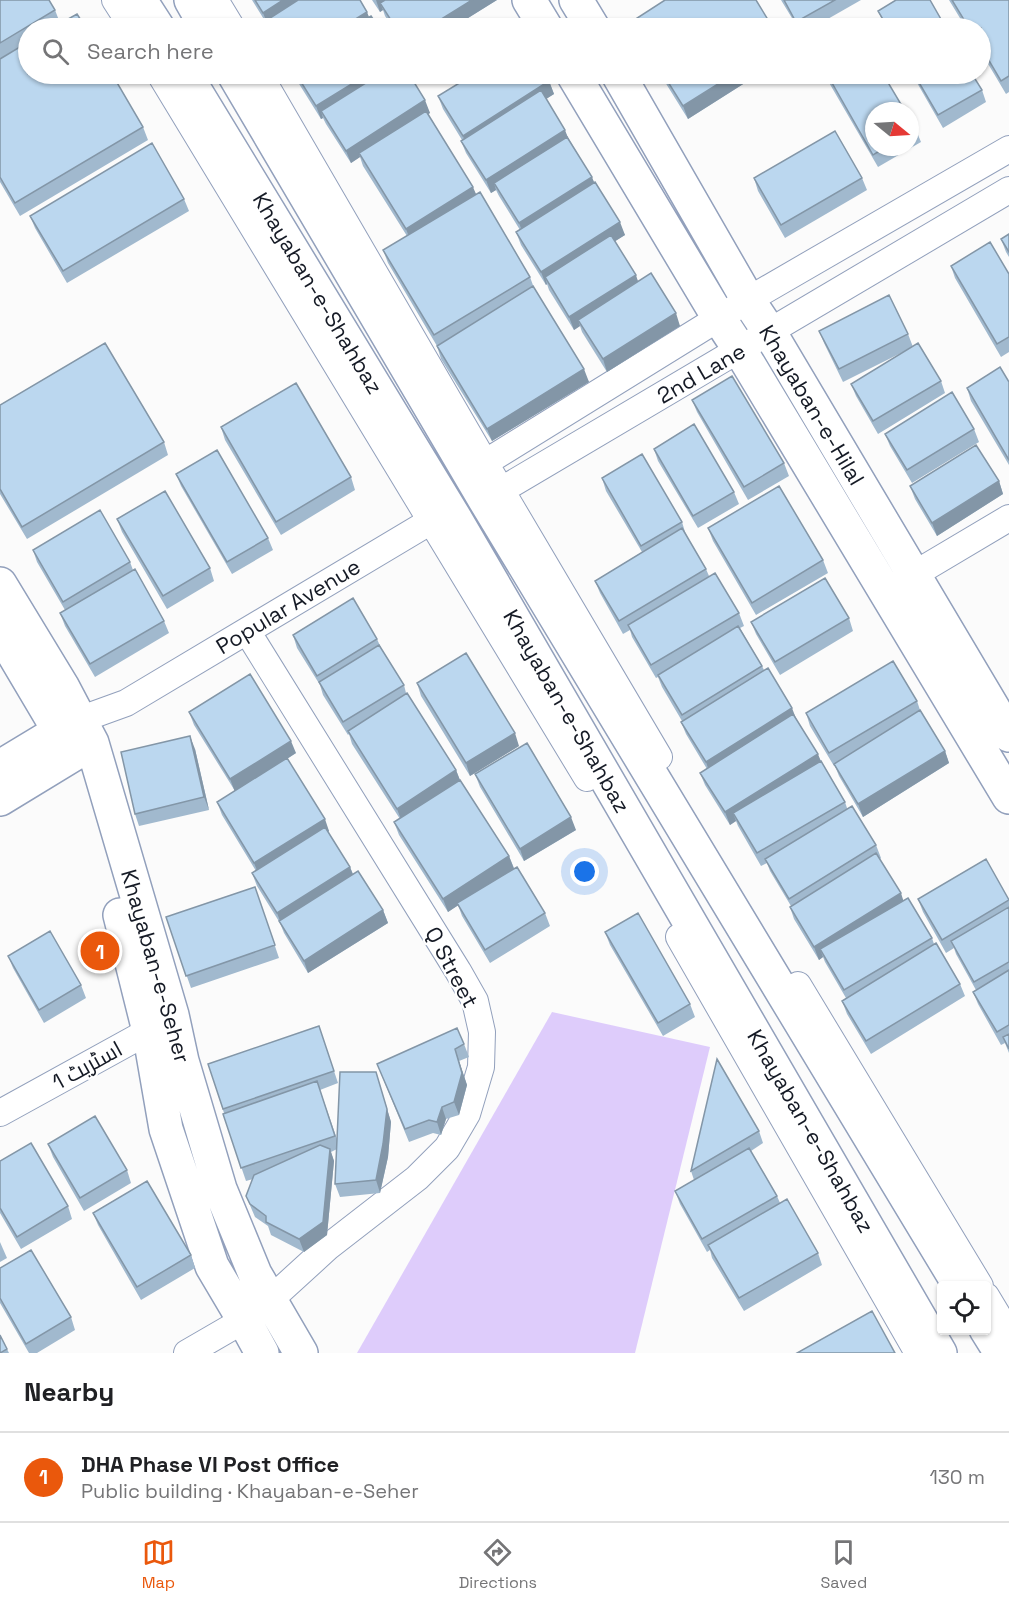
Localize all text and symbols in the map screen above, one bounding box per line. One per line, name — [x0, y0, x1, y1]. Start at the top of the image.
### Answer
search box — [18, 18, 991, 84]
icon: search — [39, 35, 72, 68]
text: Search here — [87, 37, 214, 65]
north arrow — [865, 102, 919, 156]
street label: Khayaban-e-Shahbaz — [247, 187, 389, 399]
street label: Khayaban-e-Hilal — [753, 320, 871, 490]
street label: 2nd Lane — [652, 336, 750, 410]
street label: Popular Avenue — [211, 552, 365, 660]
street label: Khayaban-e-Shahbaz — [497, 604, 637, 818]
your location — [570, 857, 599, 886]
street label: Khayaban-e-Seher — [115, 866, 197, 1066]
street label: Q Street — [419, 922, 485, 1012]
pin: 1 — [80, 928, 120, 974]
street label: Khayaban-e-Shahbaz — [741, 1024, 881, 1238]
street label: اسٹریٹ 1 — [47, 1034, 127, 1096]
map controls — [937, 1281, 991, 1335]
button: locate — [937, 1281, 991, 1335]
text: Nearby — [24, 1375, 114, 1409]
text: DHA Phase VI Post Office — [81, 1450, 339, 1478]
text: 1 — [39, 1464, 48, 1490]
text: 130 m — [929, 1464, 985, 1490]
text: Public building · Khayaban-e-Seher — [81, 1478, 419, 1504]
tab: Map — [142, 1536, 175, 1593]
tab: Directions — [459, 1536, 537, 1593]
tab: Saved — [821, 1536, 867, 1593]

